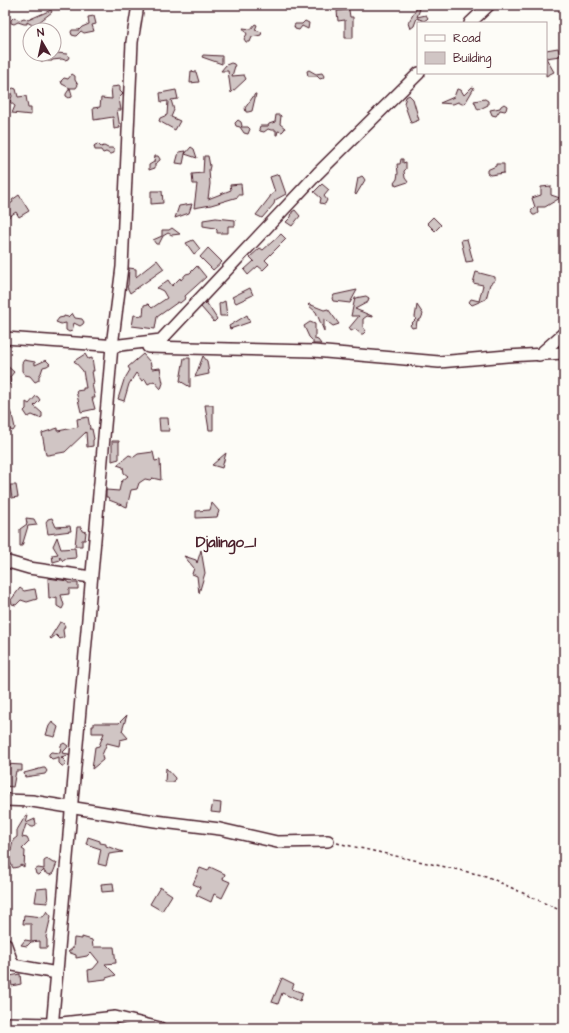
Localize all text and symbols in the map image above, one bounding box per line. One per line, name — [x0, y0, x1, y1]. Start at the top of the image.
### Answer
north arrow — [22, 22, 62, 62]
legend — [417, 22, 547, 74]
text: N — [36, 25, 45, 41]
text: Road — [453, 30, 481, 47]
text: Building — [453, 50, 491, 68]
district label: Djalingo_1 — [196, 532, 256, 555]

